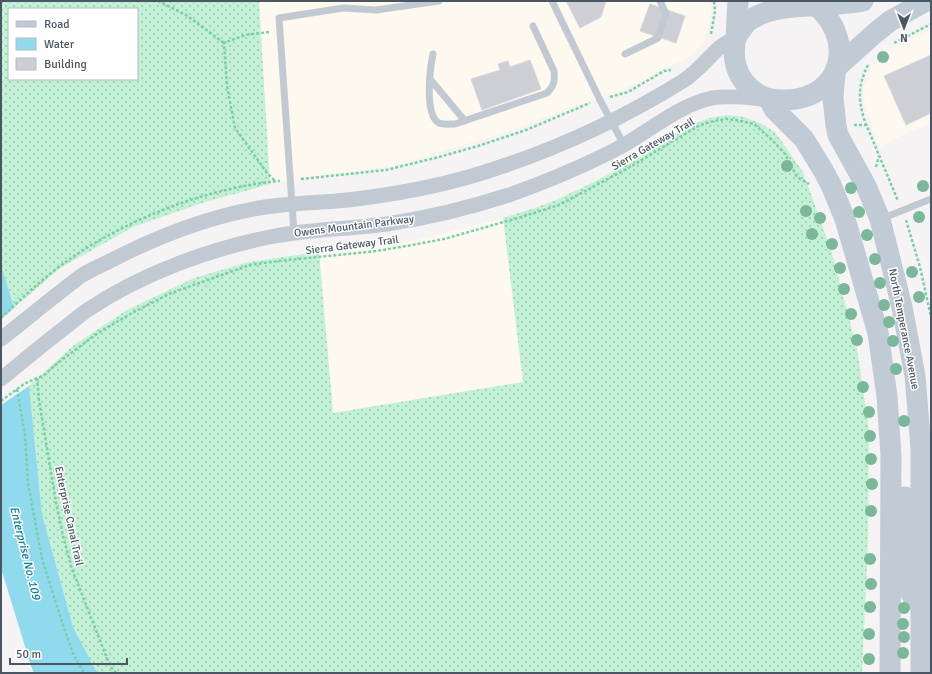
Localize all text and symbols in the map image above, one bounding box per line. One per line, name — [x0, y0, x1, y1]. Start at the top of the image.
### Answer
legend — [8, 8, 138, 80]
north arrow — [884, 8, 924, 48]
text: Road — [44, 17, 70, 32]
text: N — [900, 31, 908, 44]
text: Water — [44, 37, 75, 52]
text: Building — [44, 57, 87, 72]
street label: Sierra Gateway Trail — [609, 115, 697, 173]
street label: Owens Mountain Parkway — [293, 212, 416, 240]
street label: Sierra Gateway Trail — [305, 233, 399, 257]
street label: North Temperance Avenue — [886, 267, 922, 391]
street label: Enterprise Canal Trail — [52, 465, 86, 567]
water label: Enterprise No. 109 — [6, 505, 44, 603]
scale bar — [10, 640, 127, 666]
text: 50 m — [16, 647, 41, 662]

